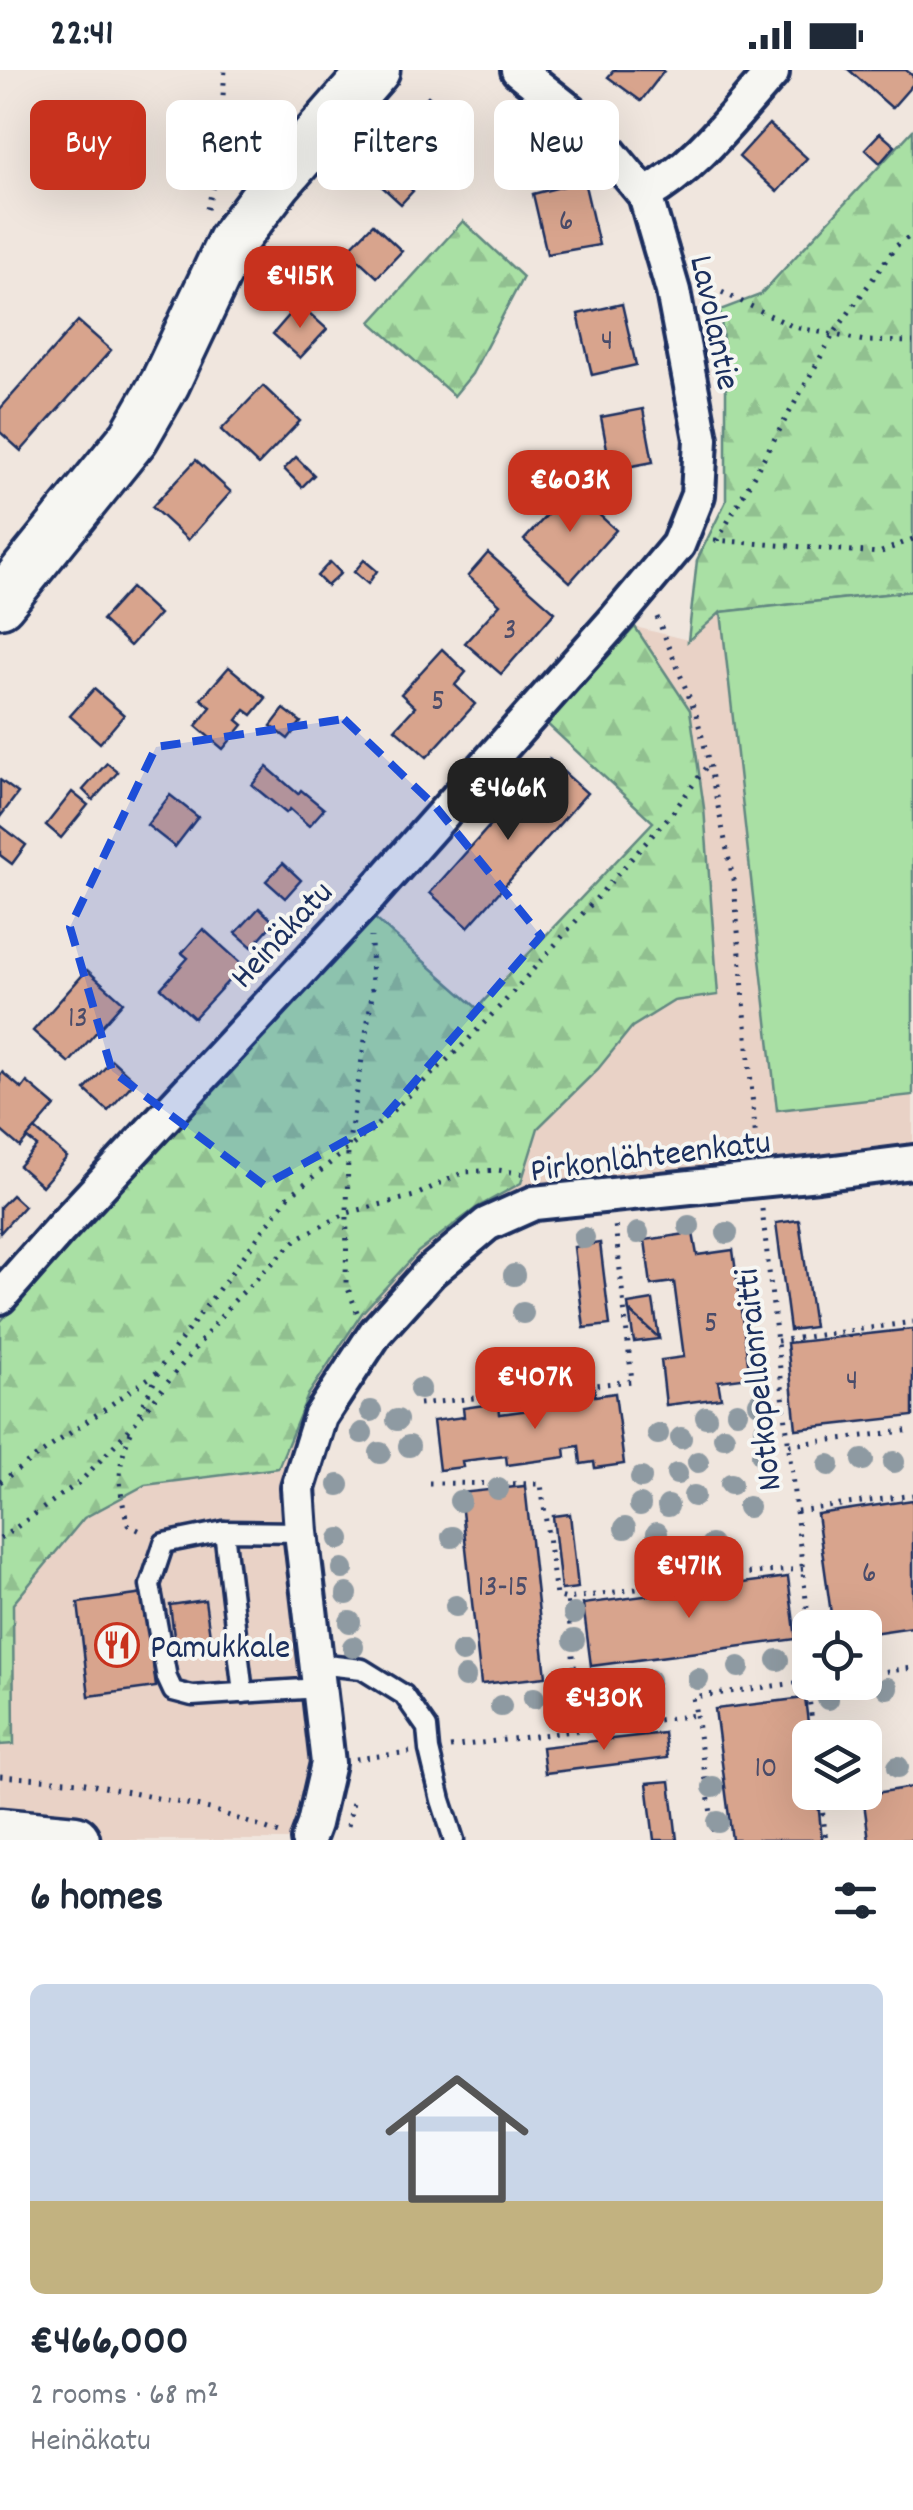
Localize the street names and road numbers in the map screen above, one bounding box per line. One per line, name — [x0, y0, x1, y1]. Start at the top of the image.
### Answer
street label: Lavolantie — [673, 251, 751, 395]
street label: Heinäkatu — [220, 871, 347, 1002]
street label: Pirkonlähteenkatu — [528, 1119, 774, 1199]
street label: Notkopellonraitti — [724, 1266, 798, 1493]

